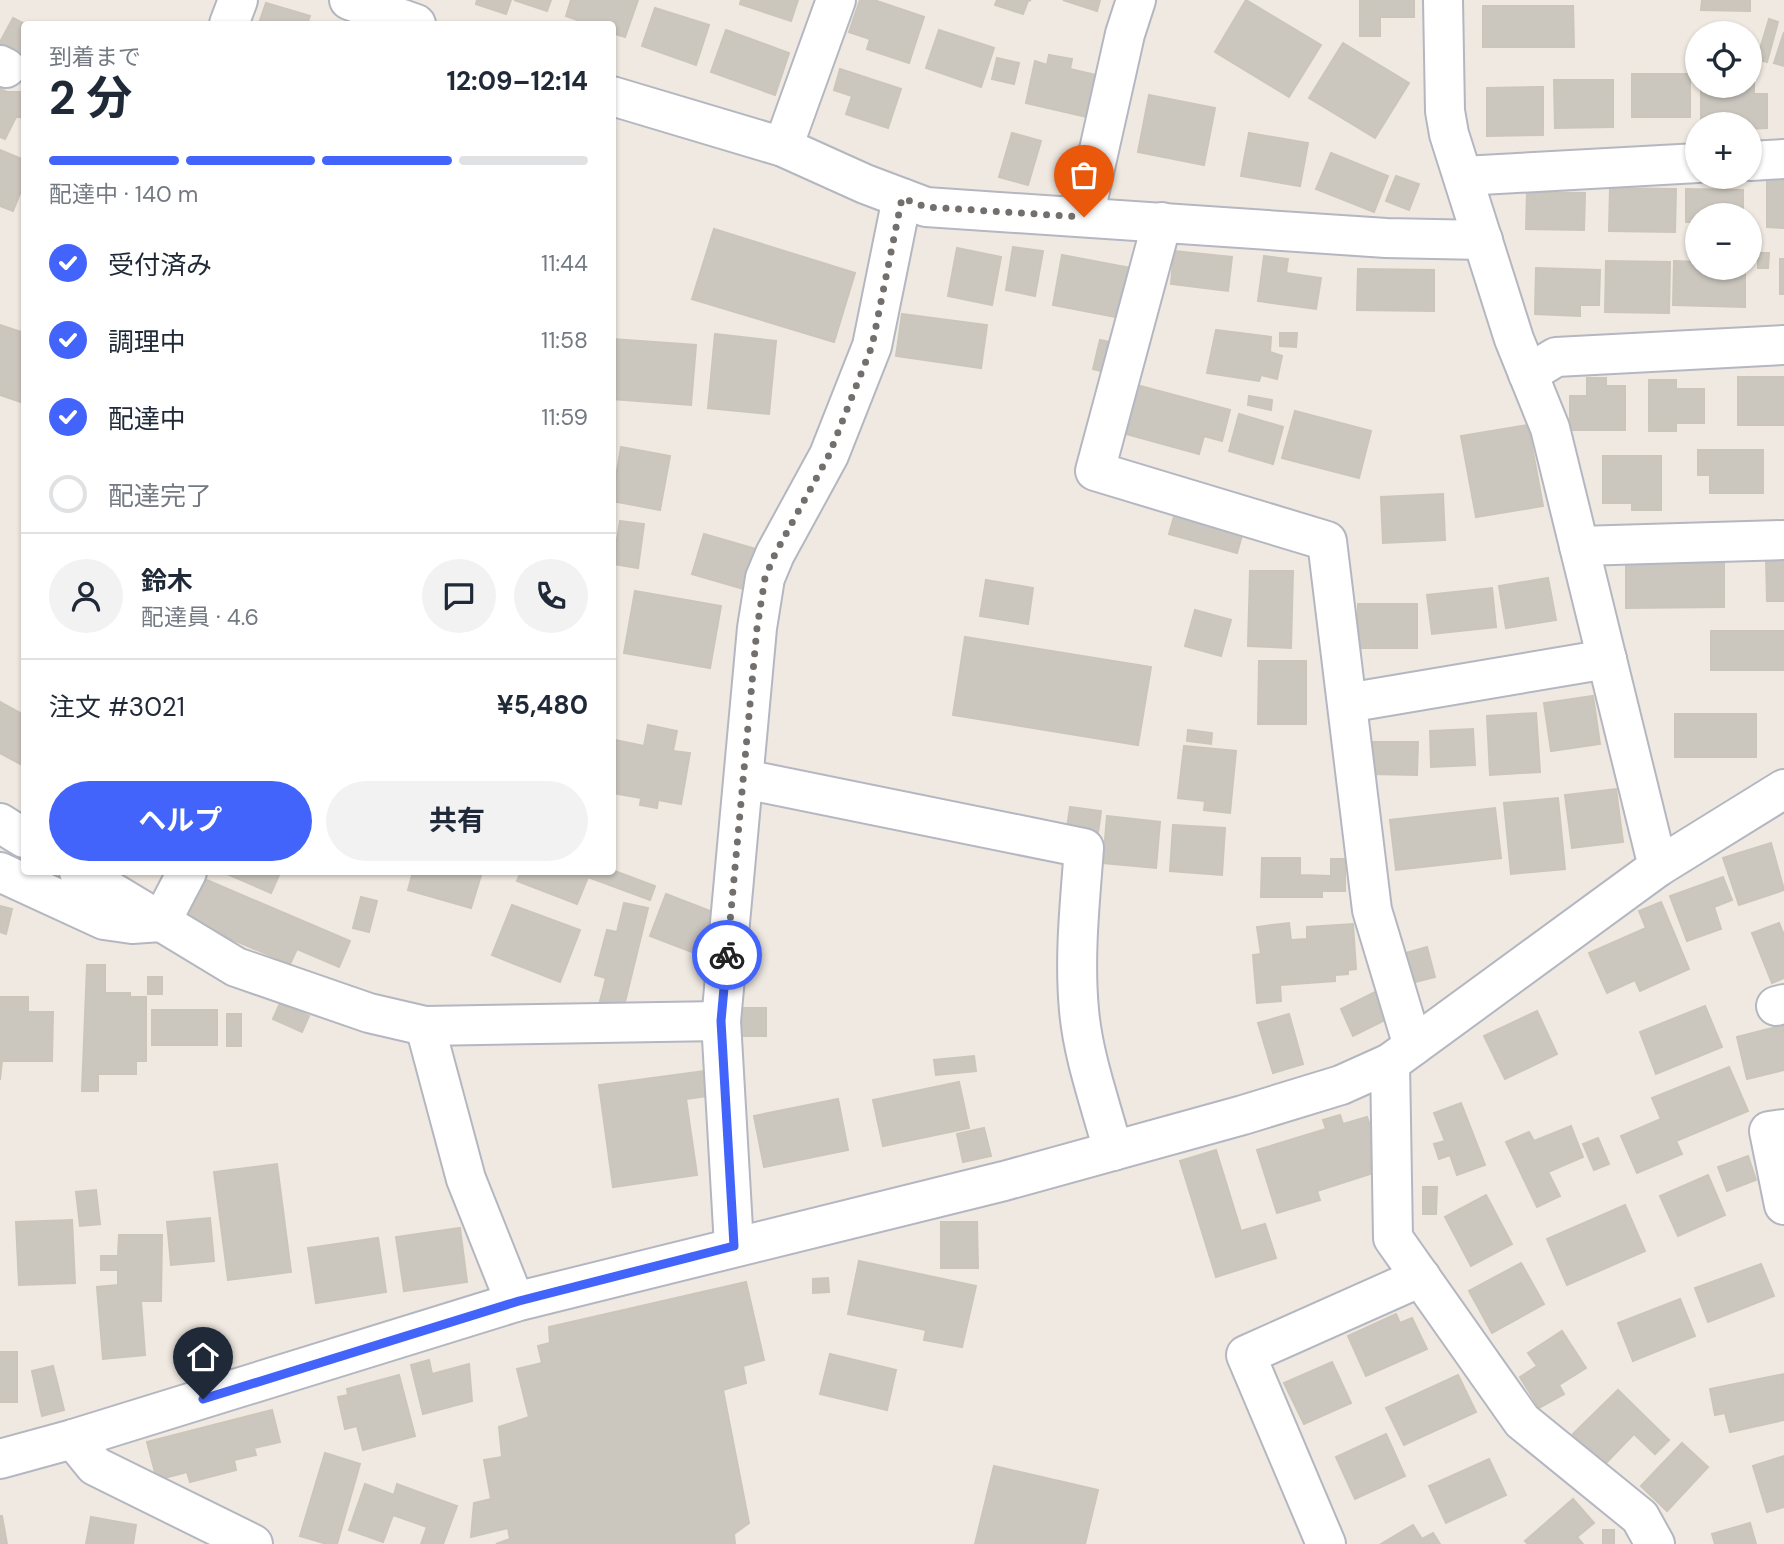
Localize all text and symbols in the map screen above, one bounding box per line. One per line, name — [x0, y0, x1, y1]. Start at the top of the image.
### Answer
map controls — [1685, 21, 1762, 280]
button: locate — [1685, 21, 1762, 98]
text: 到着まで — [49, 42, 141, 72]
text: 12:09–12:14 — [447, 64, 588, 98]
text: 2 分 — [49, 68, 132, 128]
button: + — [1685, 112, 1762, 189]
pin — [1054, 145, 1114, 217]
icon: bag — [1065, 156, 1103, 194]
text: 配達中 · 140 m — [49, 179, 198, 209]
button: − — [1685, 203, 1762, 280]
icon: check — [49, 244, 87, 282]
text: 受付済み — [108, 248, 212, 282]
text: 11:44 — [541, 248, 588, 278]
icon: check — [49, 321, 87, 359]
text: 調理中 — [108, 325, 186, 359]
text: 11:58 — [541, 325, 588, 355]
icon: check — [49, 398, 87, 436]
text: 配達中 — [108, 402, 186, 436]
text: 11:59 — [541, 402, 588, 432]
text: 配達完了 — [108, 479, 212, 513]
button: person — [49, 559, 123, 633]
button: chat — [422, 559, 496, 633]
button: phone — [514, 559, 588, 633]
text: 鈴木 — [141, 564, 193, 598]
text: 配達員 · 4.6 — [141, 602, 259, 632]
text: ¥5,480 — [497, 688, 588, 722]
text: 注文 #3021 — [49, 690, 185, 724]
button: ヘルプ — [49, 781, 312, 861]
button: 共有 — [326, 781, 588, 861]
courier — [692, 920, 762, 990]
icon: bike — [708, 936, 746, 974]
pin — [173, 1327, 233, 1399]
icon: home — [184, 1338, 222, 1376]

